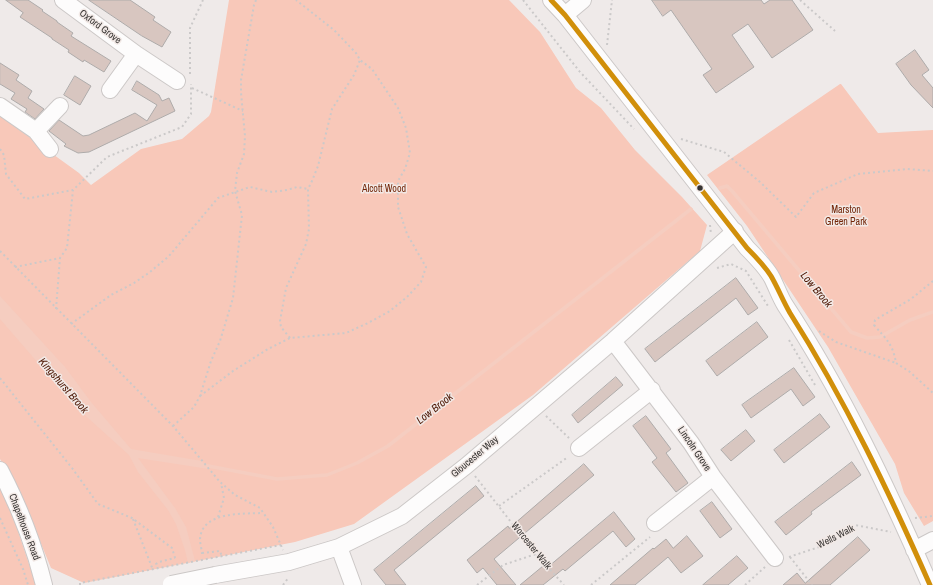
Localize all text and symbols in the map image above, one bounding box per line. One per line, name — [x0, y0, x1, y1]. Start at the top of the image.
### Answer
street label: Oxford Grove — [77, 7, 123, 47]
park label: Alcott Wood — [362, 183, 406, 195]
unlabelled marker — [695, 183, 705, 193]
park label: Marston Green Park — [825, 204, 867, 228]
water label: Low Brook — [797, 269, 835, 311]
water label: Kingshurst Brook — [35, 356, 91, 416]
water label: Low Brook — [414, 391, 456, 427]
street label: Lincoln Grove — [675, 424, 713, 474]
street label: Gloucester Way — [449, 434, 501, 480]
street label: Chapelhouse Road — [6, 492, 42, 562]
street label: Worcester Walk — [508, 520, 554, 572]
street label: Wells Walk — [815, 523, 857, 551]

